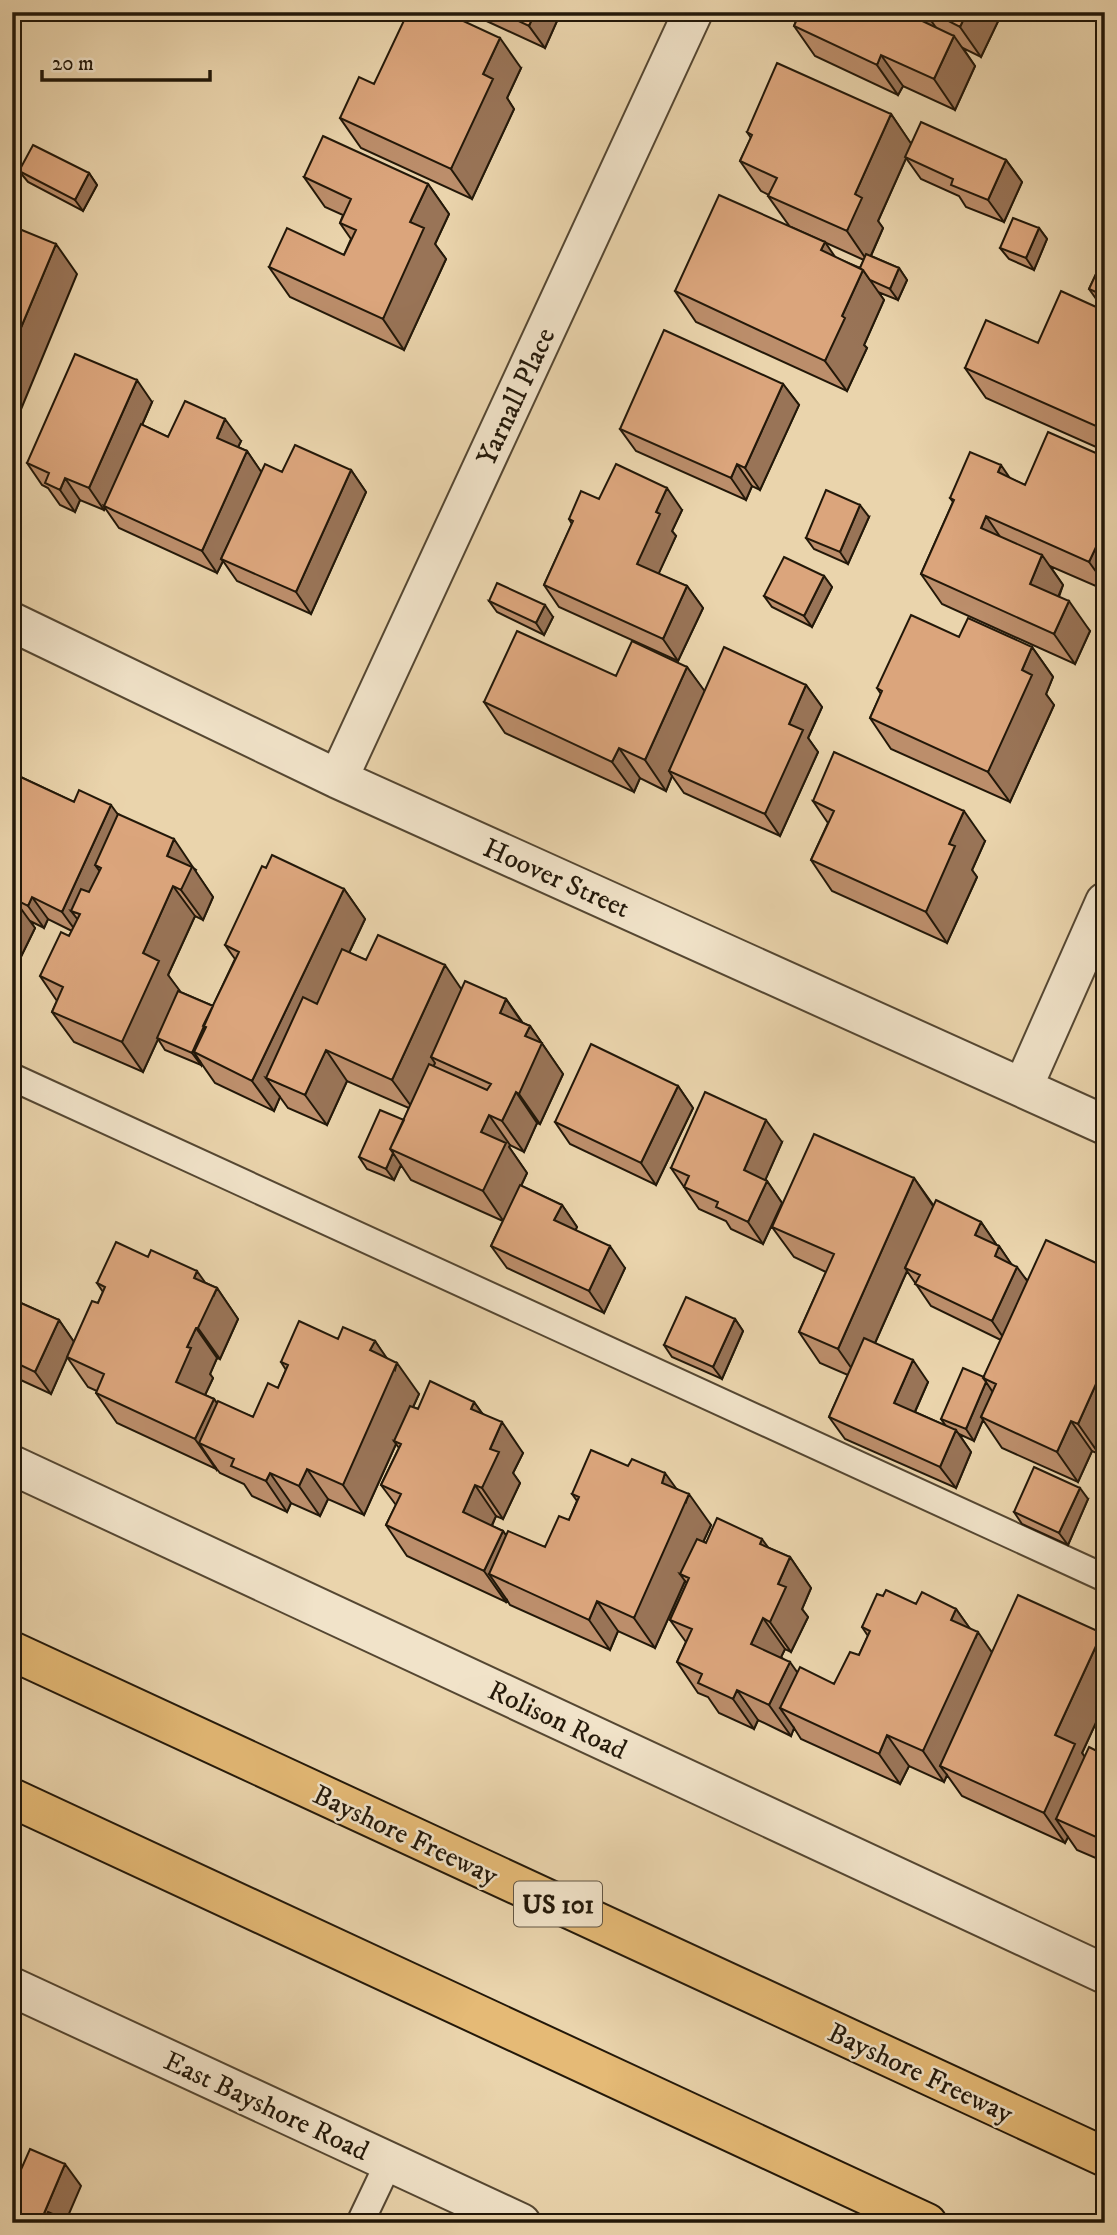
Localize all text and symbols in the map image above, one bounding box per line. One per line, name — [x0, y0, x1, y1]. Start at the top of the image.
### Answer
scale bar — [42, 38, 210, 82]
text: 20 m — [52, 51, 94, 77]
street label: Yarnall Place — [469, 322, 563, 471]
street label: Hoover Street — [478, 830, 635, 926]
street label: Rolison Road — [482, 1673, 632, 1768]
street label: Bayshore Freeway — [307, 1777, 504, 1894]
road number: US 101 — [514, 1882, 602, 1926]
street label: Bayshore Freeway — [822, 2015, 1019, 2132]
street label: East Bayshore Road — [158, 2044, 375, 2169]

